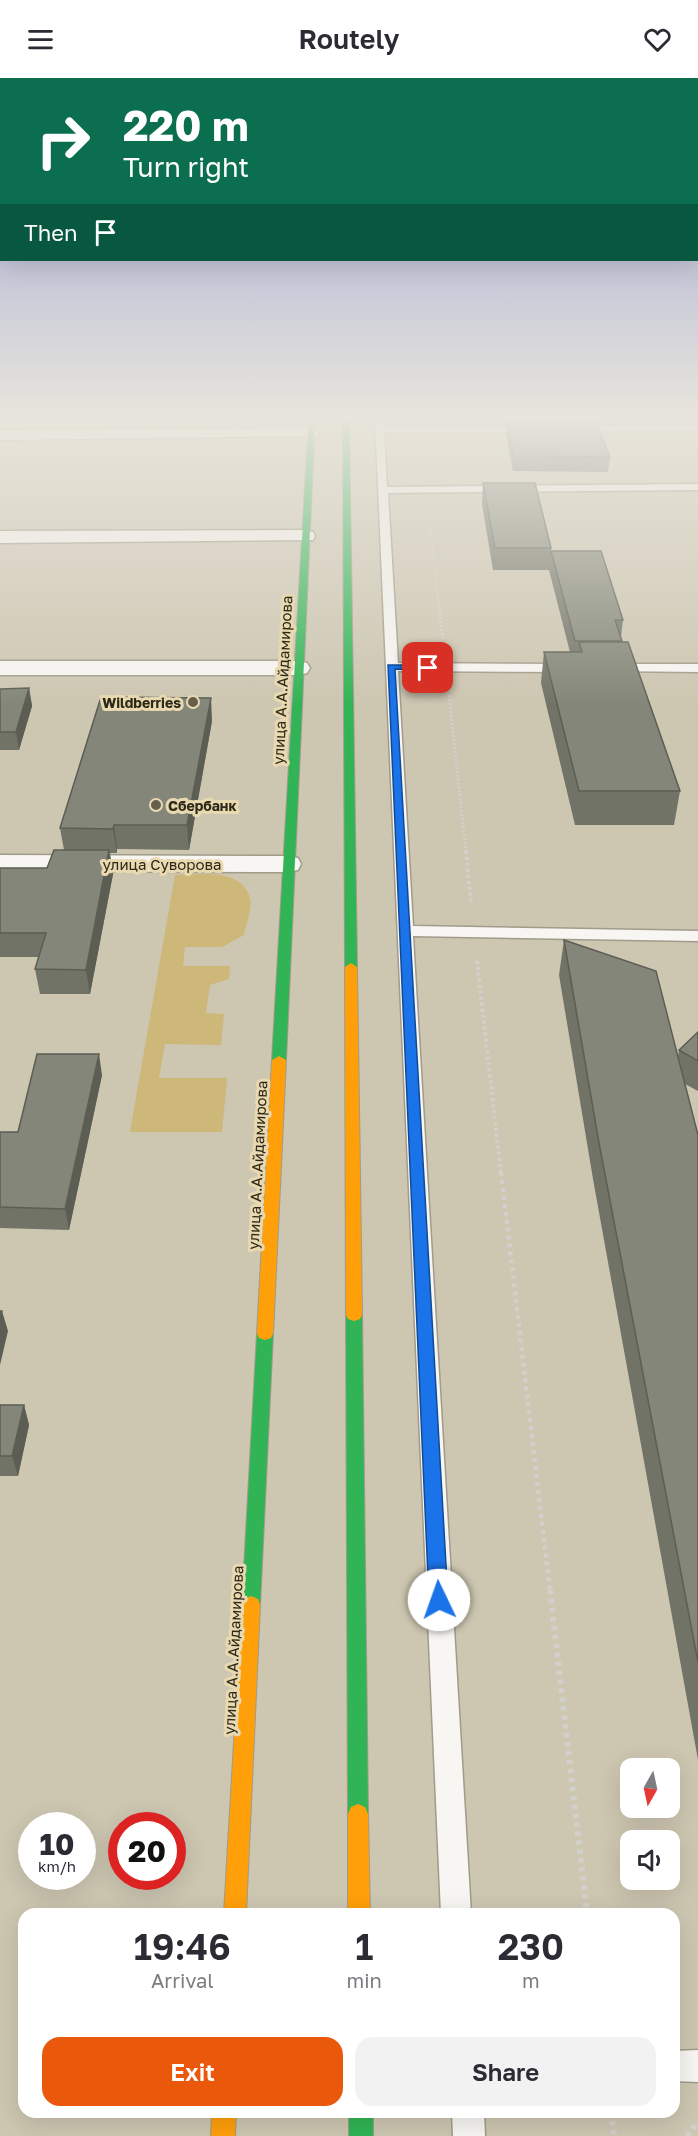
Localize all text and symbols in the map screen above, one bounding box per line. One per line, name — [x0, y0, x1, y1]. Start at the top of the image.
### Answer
icon: menu — [24, 23, 57, 56]
text: Routely — [299, 23, 399, 55]
icon: heart — [641, 23, 674, 56]
text: 220 m — [123, 100, 249, 150]
icon: right — [24, 102, 102, 180]
text: Turn right — [123, 151, 249, 183]
icon: arrive — [89, 216, 122, 249]
text: Then — [24, 219, 77, 246]
street label: улица А.А.Айдамирова — [269, 595, 295, 765]
pin — [402, 642, 453, 693]
icon: arrive — [411, 651, 444, 684]
place label: Wildberries — [102, 694, 181, 711]
marker: Wildberries — [186, 695, 200, 709]
place label: Сбербанк — [168, 797, 237, 814]
marker: Сбербанк — [149, 798, 163, 812]
street label: улица Суворова — [103, 855, 221, 873]
street label: улица А.А.Айдамирова — [244, 1080, 270, 1250]
street label: улица А.А.Айдамирова — [220, 1565, 246, 1735]
position arrow — [407, 1568, 471, 1632]
north arrow — [620, 1758, 680, 1818]
map controls — [620, 1758, 680, 1890]
speed limit sign: 20 — [108, 1812, 186, 1890]
text: 10 — [40, 1826, 74, 1862]
button: sound — [620, 1830, 680, 1890]
text: km/h — [38, 1857, 76, 1875]
text: 19:46 — [134, 1925, 231, 1968]
text: 1 — [355, 1925, 373, 1968]
text: 230 — [498, 1925, 564, 1968]
text: Arrival — [151, 1968, 214, 1992]
text: min — [347, 1968, 382, 1992]
text: m — [522, 1968, 540, 1992]
button: Exit — [42, 2037, 343, 2106]
button: Share — [355, 2037, 656, 2106]

